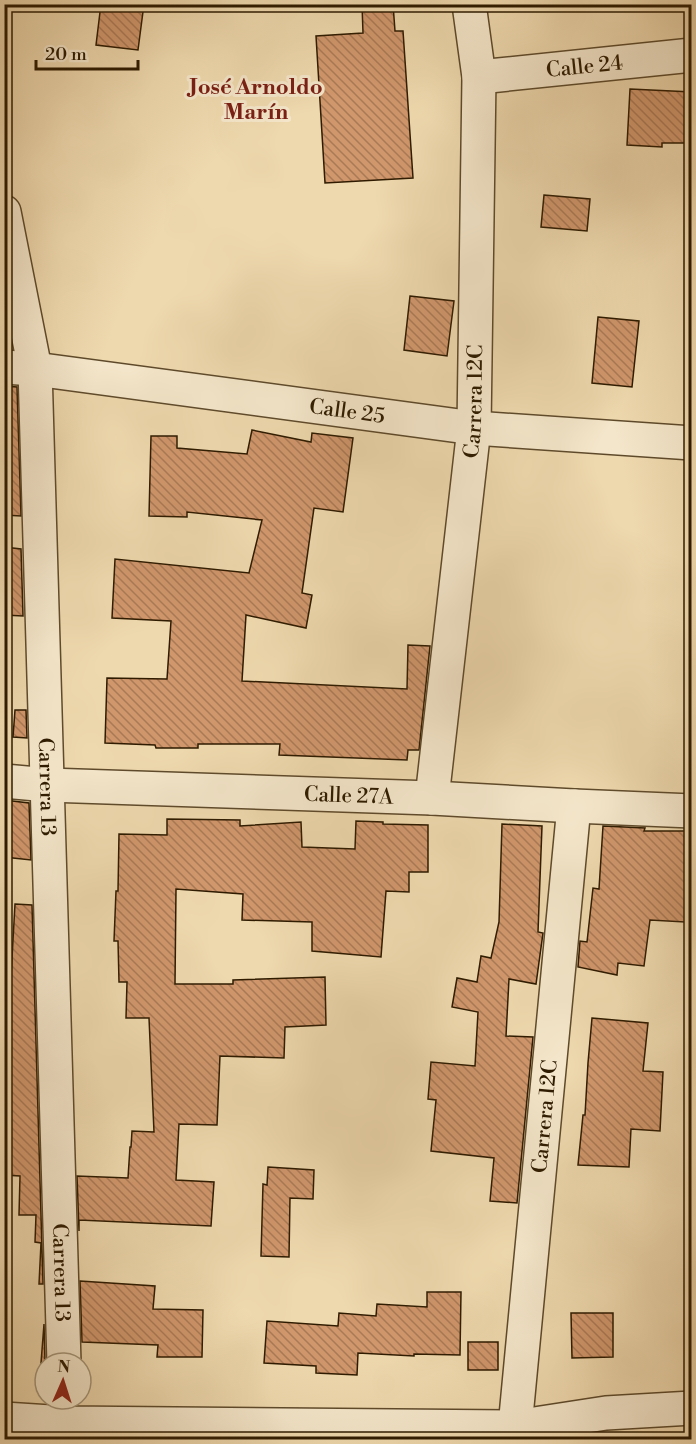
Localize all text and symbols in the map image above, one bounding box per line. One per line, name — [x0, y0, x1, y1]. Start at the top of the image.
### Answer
scale bar — [36, 33, 138, 71]
text: 20 m — [45, 43, 87, 66]
street label: Calle 24 — [545, 50, 624, 84]
district label: José Arnoldo Marín — [186, 74, 323, 126]
street label: Carrera 12C — [459, 344, 489, 460]
street label: Calle 25 — [308, 394, 386, 430]
street label: Carrera 13 — [32, 737, 61, 837]
street label: Calle 27A — [304, 782, 394, 811]
street label: Carrera 12C — [527, 1059, 564, 1174]
street label: Carrera 13 — [46, 1223, 75, 1322]
north arrow — [33, 1351, 93, 1411]
text: N — [57, 1357, 71, 1377]

